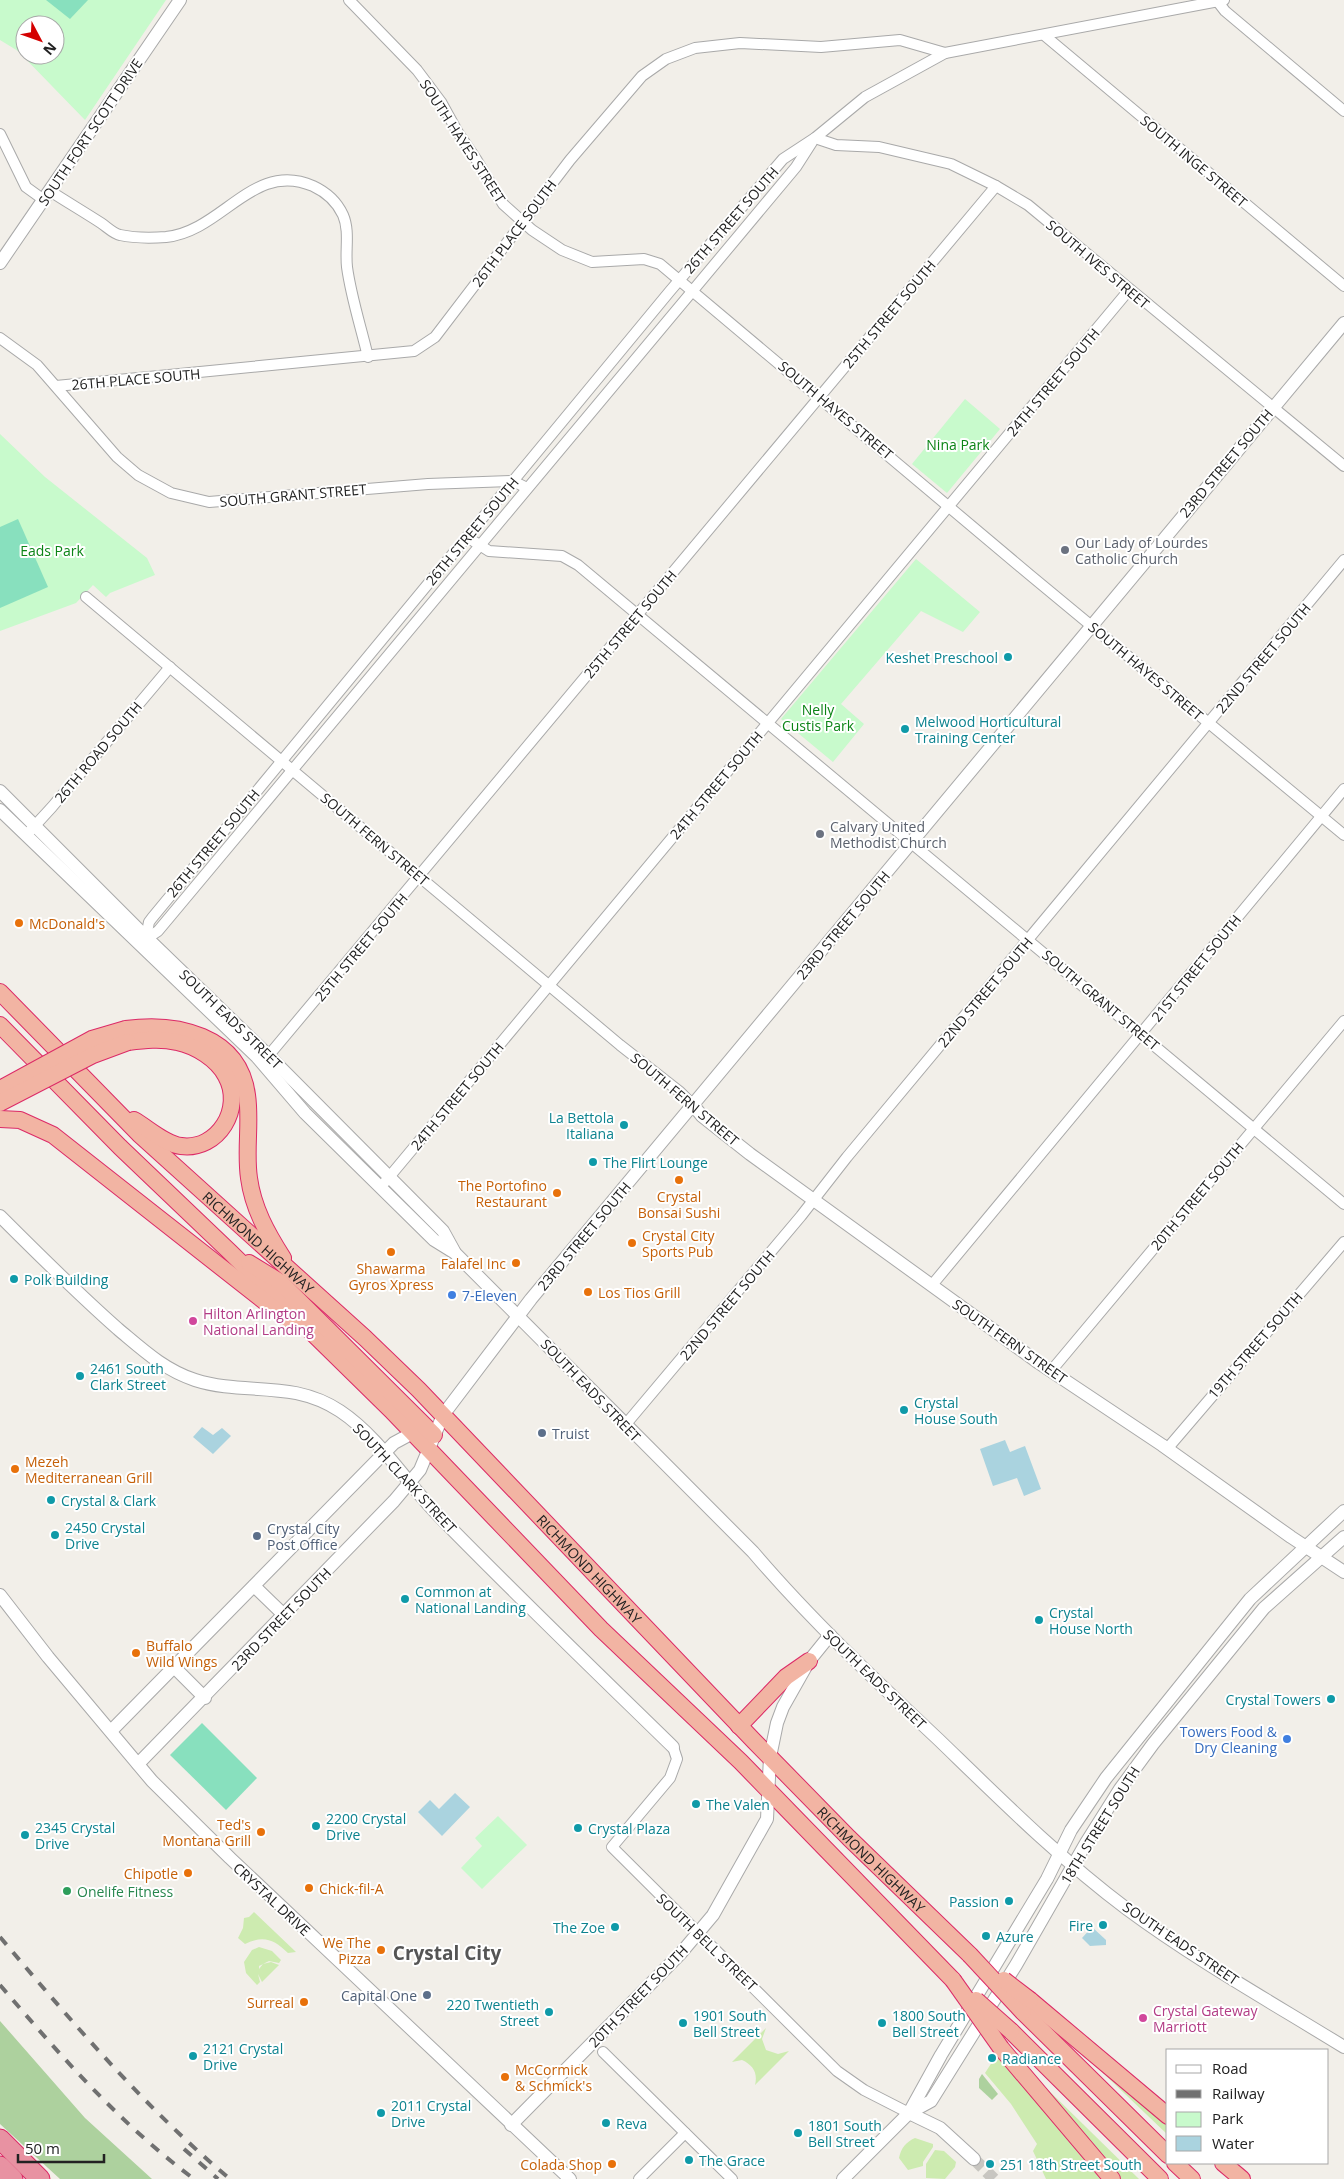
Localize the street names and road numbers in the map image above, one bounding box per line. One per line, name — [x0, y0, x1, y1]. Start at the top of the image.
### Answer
street label: SOUTH FORT SCOTT DRIVE — [34, 55, 146, 209]
street label: SOUTH HAYES STREET — [416, 76, 510, 207]
street label: SOUTH INGE STREET — [1137, 111, 1252, 211]
street label: 26TH STREET SOUTH — [679, 163, 783, 277]
street label: 26TH PLACE SOUTH — [468, 176, 560, 290]
street label: SOUTH IVES STREET — [1042, 215, 1154, 313]
street label: 25TH STREET SOUTH — [838, 256, 940, 372]
street label: 24TH STREET SOUTH — [1002, 324, 1104, 440]
street label: SOUTH HAYES STREET — [775, 356, 897, 464]
street label: 26TH PLACE SOUTH — [71, 364, 201, 394]
street label: 23RD STREET SOUTH — [1175, 405, 1277, 521]
street label: 26TH STREET SOUTH — [421, 473, 523, 589]
street label: SOUTH GRANT STREET — [219, 479, 367, 511]
street label: 25TH STREET SOUTH — [579, 566, 681, 682]
street label: 22ND STREET SOUTH — [1211, 599, 1315, 717]
street label: SOUTH HAYES STREET — [1085, 617, 1207, 725]
street label: 26TH ROAD SOUTH — [50, 697, 146, 807]
street label: 24TH STREET SOUTH — [665, 727, 767, 843]
street label: 26TH STREET SOUTH — [162, 785, 264, 901]
street label: SOUTH FERN STREET — [317, 788, 433, 890]
street label: 23RD STREET SOUTH — [792, 867, 894, 983]
street label: 25TH STREET SOUTH — [310, 889, 412, 1005]
street label: 21ST STREET SOUTH — [1147, 910, 1245, 1026]
street label: 22ND STREET SOUTH — [933, 933, 1037, 1051]
street label: SOUTH GRANT STREET — [1038, 945, 1164, 1055]
street label: SOUTH EADS STREET — [176, 965, 287, 1073]
street label: 24TH STREET SOUTH — [406, 1038, 508, 1154]
street label: SOUTH FERN STREET — [627, 1048, 743, 1150]
street label: 20TH STREET SOUTH — [1146, 1138, 1248, 1254]
street label: 23RD STREET SOUTH — [533, 1178, 635, 1294]
street label: RICHMOND HIGHWAY — [199, 1187, 319, 1297]
street label: 22ND STREET SOUTH — [675, 1246, 779, 1364]
street label: 19TH STREET SOUTH — [1203, 1288, 1307, 1402]
street label: SOUTH FERN STREET — [949, 1294, 1071, 1388]
street label: SOUTH EADS STREET — [537, 1335, 645, 1446]
street label: SOUTH CLARK STREET — [349, 1419, 461, 1537]
street label: RICHMOND HIGHWAY — [533, 1510, 646, 1627]
street label: 23RD STREET SOUTH — [227, 1563, 335, 1675]
street label: SOUTH EADS STREET — [820, 1625, 931, 1733]
street label: 18TH STREET SOUTH — [1056, 1763, 1144, 1887]
street label: RICHMOND HIGHWAY — [813, 1802, 930, 1916]
street label: CRYSTAL DRIVE — [229, 1858, 315, 1940]
street label: SOUTH BELL STREET — [653, 1889, 762, 1995]
street label: SOUTH EADS STREET — [1119, 1897, 1243, 1989]
street label: 20TH STREET SOUTH — [584, 1941, 692, 2051]

